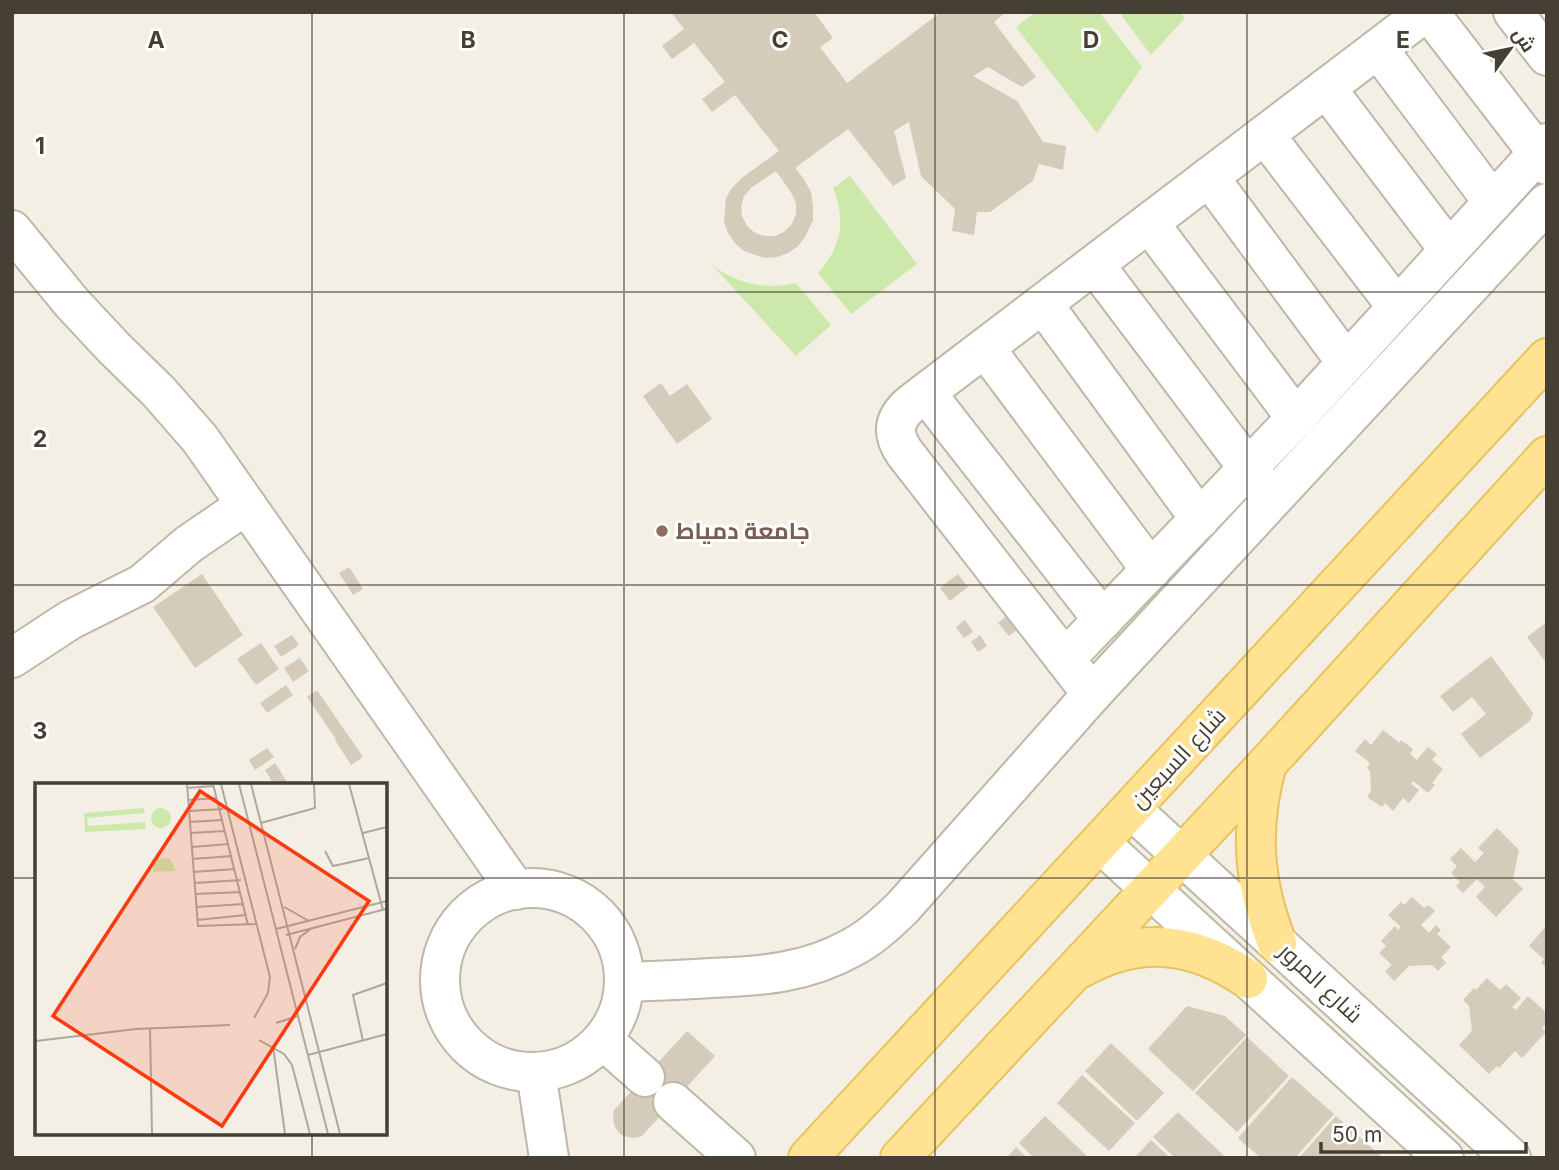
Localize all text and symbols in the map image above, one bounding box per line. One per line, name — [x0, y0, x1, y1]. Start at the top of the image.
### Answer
north arrow — [1475, 14, 1545, 84]
text: ش — [1508, 24, 1540, 57]
text: A — [147, 26, 165, 54]
text: B — [460, 26, 476, 54]
text: C — [771, 26, 789, 54]
text: D — [1083, 26, 1099, 54]
text: E — [1396, 26, 1410, 54]
text: 1 — [35, 132, 45, 160]
text: 2 — [33, 425, 47, 453]
place label: جامعة دمياط — [676, 517, 810, 545]
marker: جامعة دمياط — [654, 523, 670, 539]
street label: شارع السبعين — [1124, 702, 1233, 816]
text: 3 — [33, 717, 47, 745]
inset map — [35, 783, 387, 1135]
street label: شارع المرور — [1270, 936, 1369, 1030]
scale bar — [1321, 1110, 1526, 1154]
text: 50 m — [1332, 1122, 1382, 1147]

